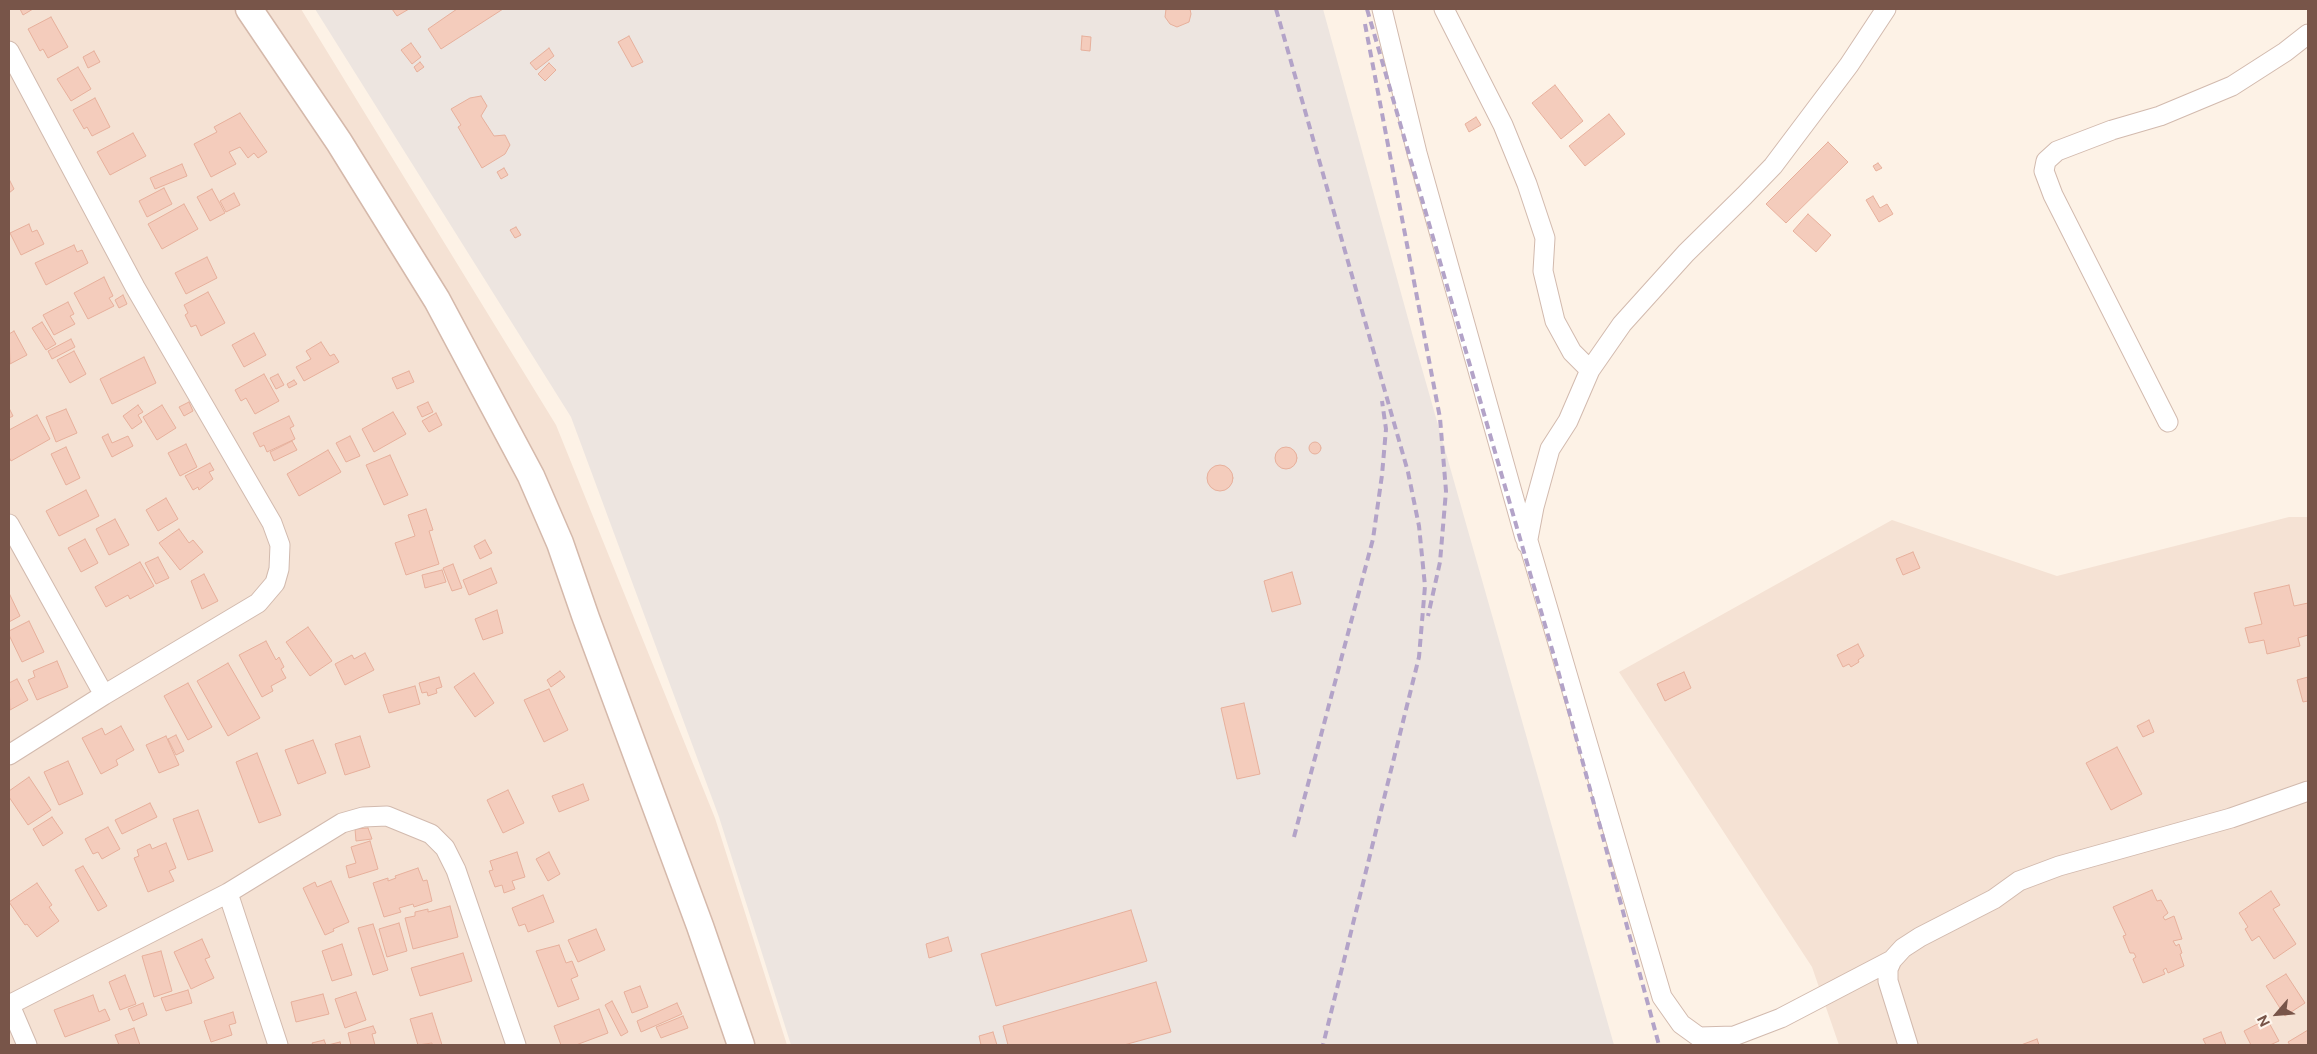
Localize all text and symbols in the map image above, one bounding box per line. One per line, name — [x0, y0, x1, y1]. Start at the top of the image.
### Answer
north arrow — [2252, 989, 2302, 1039]
text: N — [2254, 1012, 2273, 1029]

